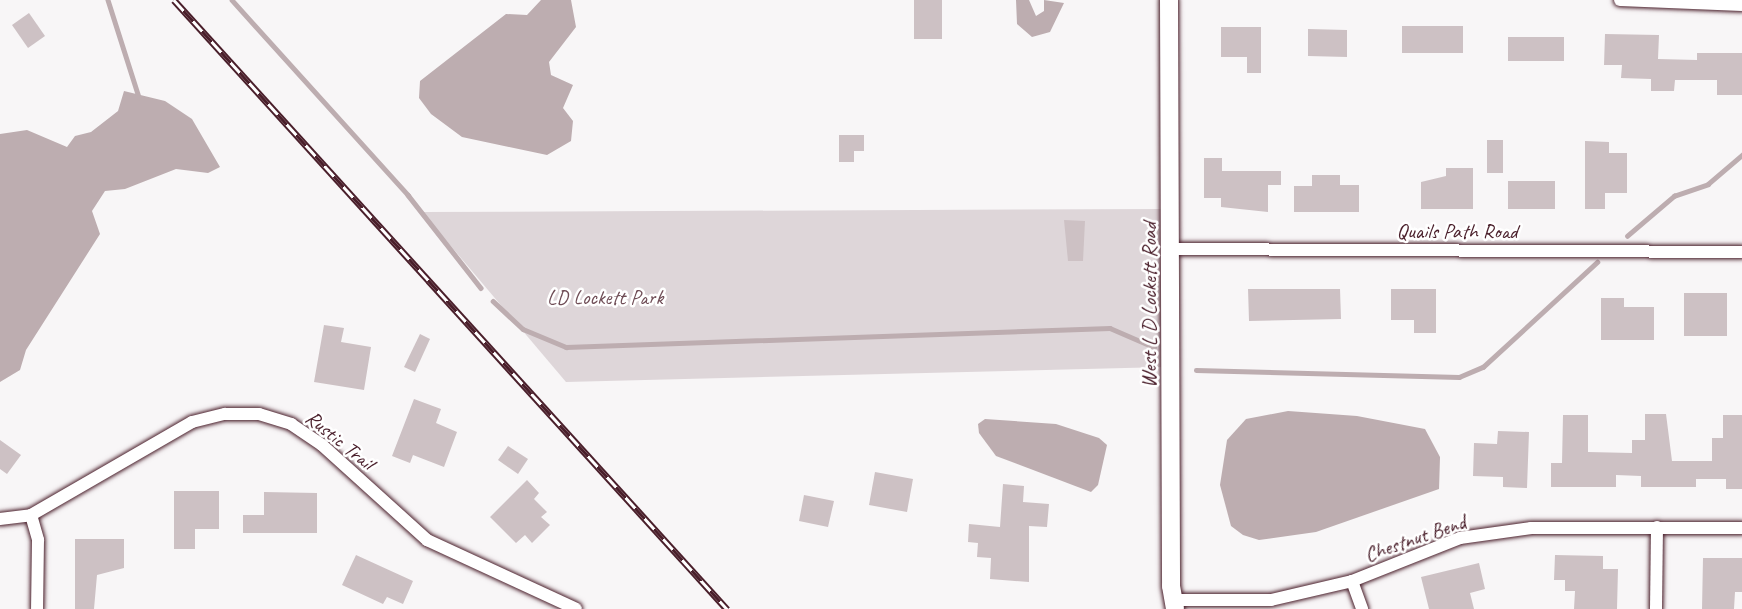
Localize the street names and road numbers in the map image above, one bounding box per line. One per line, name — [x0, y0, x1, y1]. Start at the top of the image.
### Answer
street label: Quails Path Road — [1396, 218, 1518, 244]
street label: West L D Lockett Road — [1136, 222, 1162, 388]
street label: Rustic Trail — [300, 405, 380, 475]
street label: Chestnut Bend — [1361, 509, 1469, 567]

